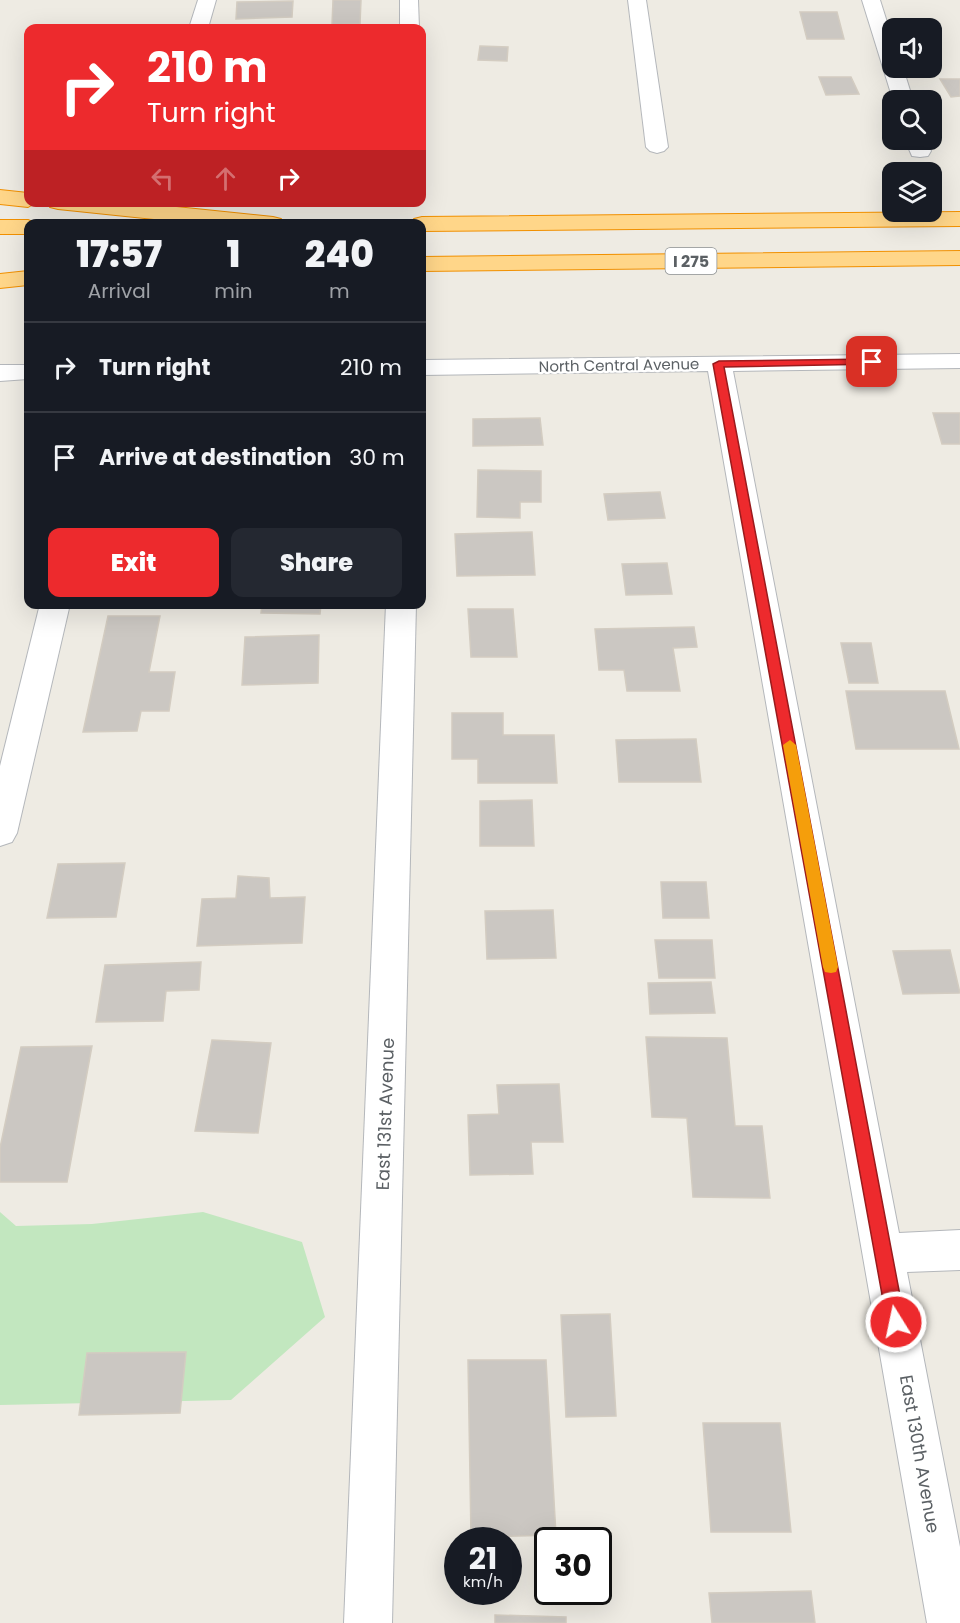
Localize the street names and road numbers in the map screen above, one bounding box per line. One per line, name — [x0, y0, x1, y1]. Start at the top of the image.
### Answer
road number: I 275 — [666, 248, 716, 274]
street label: North Central Avenue — [539, 353, 699, 377]
street label: East 131st Avenue — [370, 1037, 400, 1191]
street label: East 130th Avenue — [894, 1373, 946, 1535]

